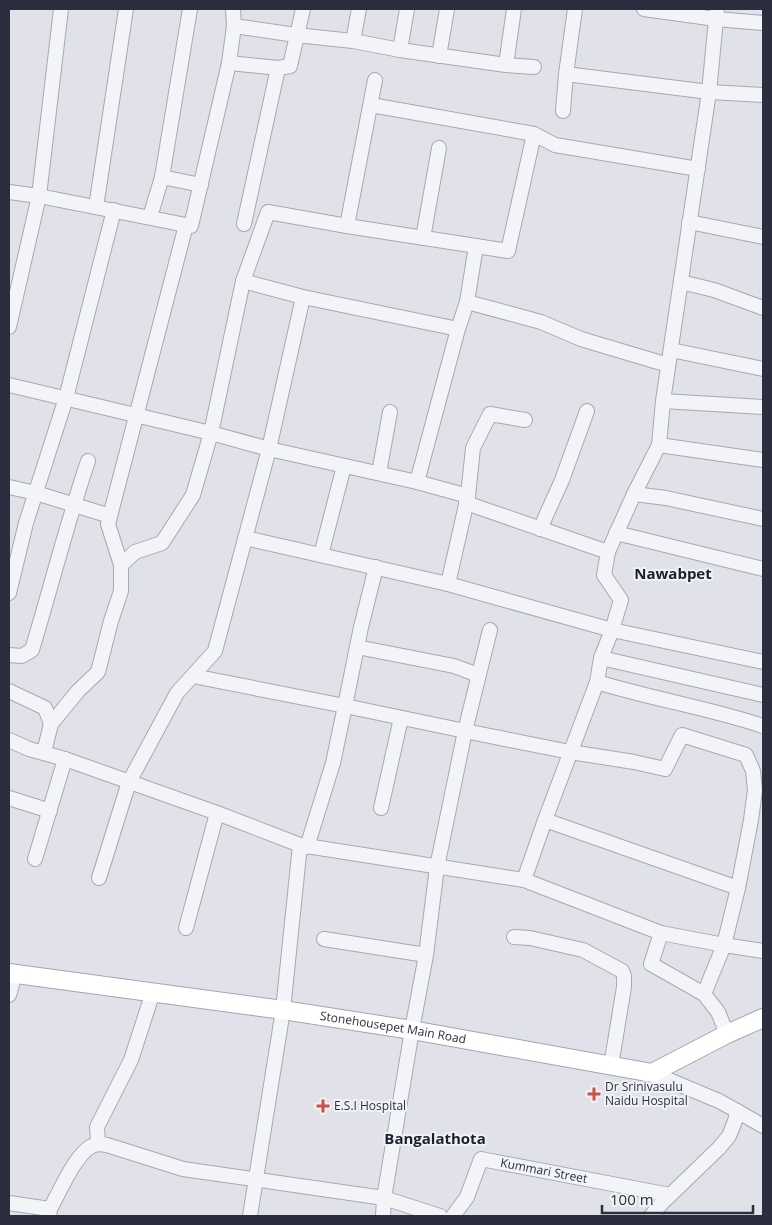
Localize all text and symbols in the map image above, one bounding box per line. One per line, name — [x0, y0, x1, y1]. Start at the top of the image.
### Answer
district label: Nawabpet — [634, 563, 712, 583]
street label: Stonehousepet Main Road — [319, 1007, 468, 1048]
place label: Dr Srinivasulu Naidu Hospital — [605, 1078, 688, 1109]
marker: Dr Srinivasulu Naidu Hospital — [587, 1087, 601, 1101]
place label: E.S.I Hospital — [334, 1097, 406, 1114]
marker: E.S.I Hospital — [316, 1099, 330, 1113]
district label: Bangalathota — [384, 1128, 486, 1148]
street label: Kummari Street — [499, 1154, 589, 1187]
scale bar — [602, 1182, 753, 1214]
text: 100 m — [610, 1189, 654, 1209]

